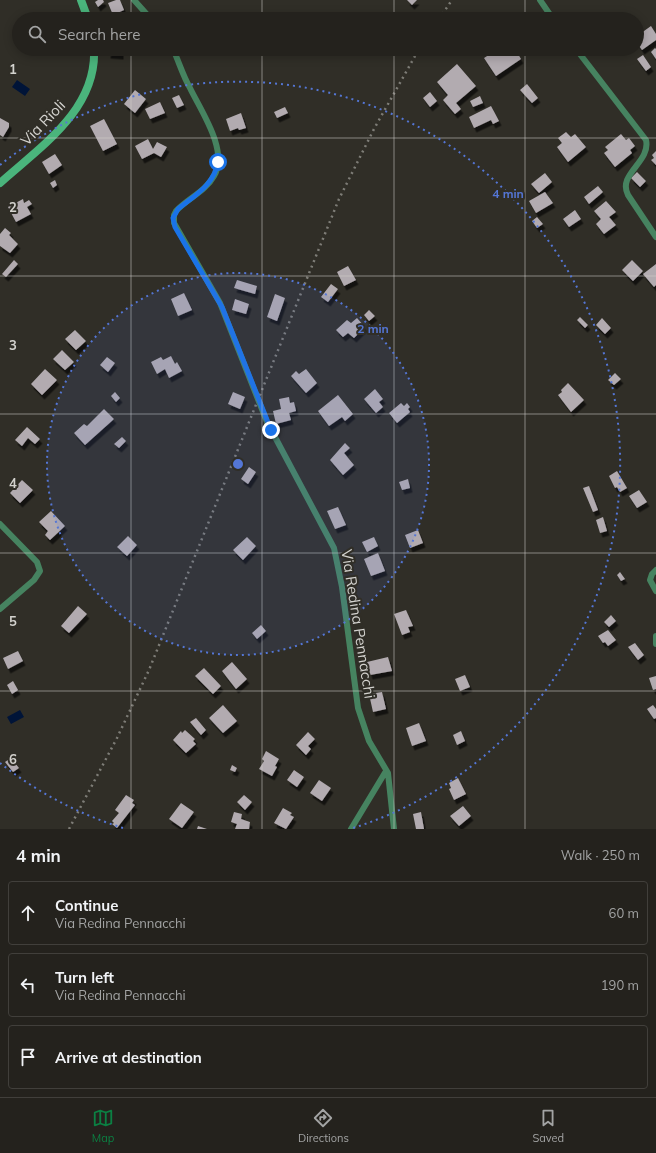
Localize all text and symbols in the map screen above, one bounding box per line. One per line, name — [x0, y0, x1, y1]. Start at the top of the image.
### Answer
search box — [12, 12, 644, 56]
icon: search — [26, 23, 48, 45]
text: Search here — [58, 25, 140, 44]
text: 1 — [9, 61, 17, 77]
street label: Via Rioli — [16, 96, 69, 150]
route start — [209, 153, 227, 171]
text: 4 min — [492, 186, 524, 201]
text: 2 — [9, 199, 17, 215]
text: 2 min — [357, 321, 389, 336]
text: 3 — [9, 337, 17, 353]
route end — [262, 421, 280, 439]
centre of rings — [231, 457, 245, 471]
text: 4 — [9, 475, 17, 491]
street label: Via Redina Pennacchi — [337, 548, 380, 700]
text: 5 — [9, 613, 17, 629]
text: 6 — [9, 751, 17, 767]
text: 4 min — [16, 845, 61, 866]
text: Walk · 250 m — [561, 847, 640, 863]
text: Continue — [55, 896, 118, 915]
icon: ahead — [17, 902, 39, 924]
text: 60 m — [609, 905, 639, 921]
text: Via Redina Pennacchi — [55, 915, 186, 931]
text: Turn left — [55, 968, 114, 987]
icon: left — [17, 974, 39, 996]
text: 190 m — [601, 977, 639, 993]
text: Via Redina Pennacchi — [55, 987, 186, 1003]
icon: arrive — [17, 1046, 39, 1068]
text: Arrive at destination — [55, 1048, 202, 1067]
tab: Map — [92, 1107, 114, 1145]
tab: Directions — [298, 1107, 349, 1145]
tab: Saved — [532, 1107, 564, 1145]

